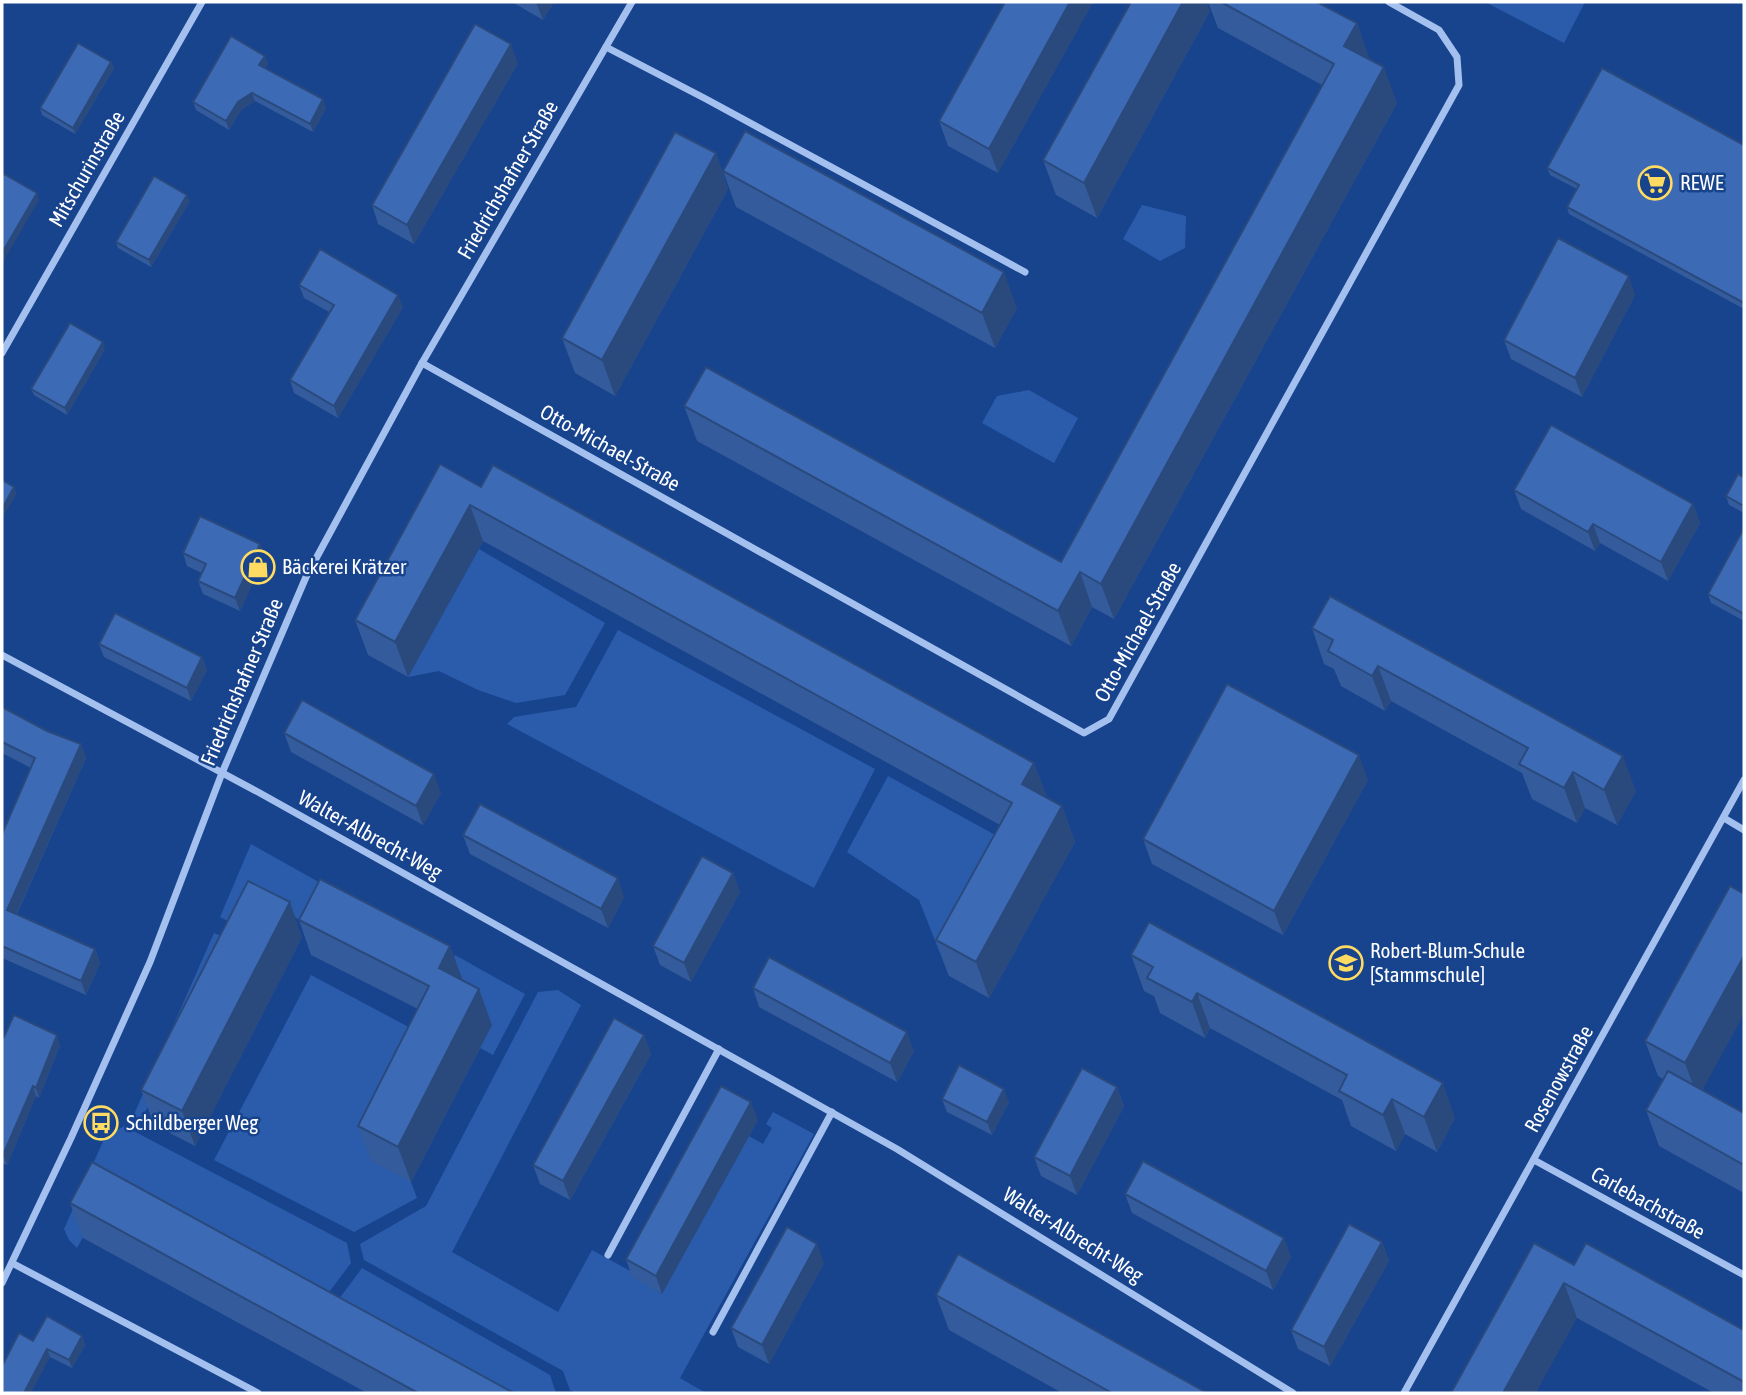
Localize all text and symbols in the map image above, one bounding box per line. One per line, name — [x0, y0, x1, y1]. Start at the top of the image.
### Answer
street label: Friedrichshafner Straße — [452, 96, 562, 263]
street label: Mitschurinstraße — [43, 106, 129, 231]
supermarket icon: REWE — [1636, 164, 1674, 202]
place label: REWE — [1680, 170, 1724, 194]
street label: Otto-Michael-Straße — [536, 399, 685, 495]
shop icon: Bäckerei Krätzer — [239, 548, 277, 586]
place label: Bäckerei Krätzer — [282, 554, 407, 578]
street label: Otto-Michael-Straße — [1089, 557, 1185, 706]
street label: Friedrichshafner Straße — [195, 594, 287, 769]
street label: Walter-Albrecht-Weg — [294, 785, 447, 884]
place label: Robert-Blum-Schule [Stammschule] — [1370, 938, 1525, 986]
school or university icon: Robert-Blum-Schule [Stammschule] — [1327, 944, 1365, 982]
street label: Rosenowstraße — [1519, 1021, 1597, 1136]
bus stop icon: Schildberger Weg — [82, 1104, 120, 1142]
place label: Schildberger Weg — [126, 1110, 258, 1134]
street label: Carlebachstraße — [1587, 1161, 1710, 1243]
street label: Walter-Albrecht-Weg — [999, 1181, 1148, 1287]

